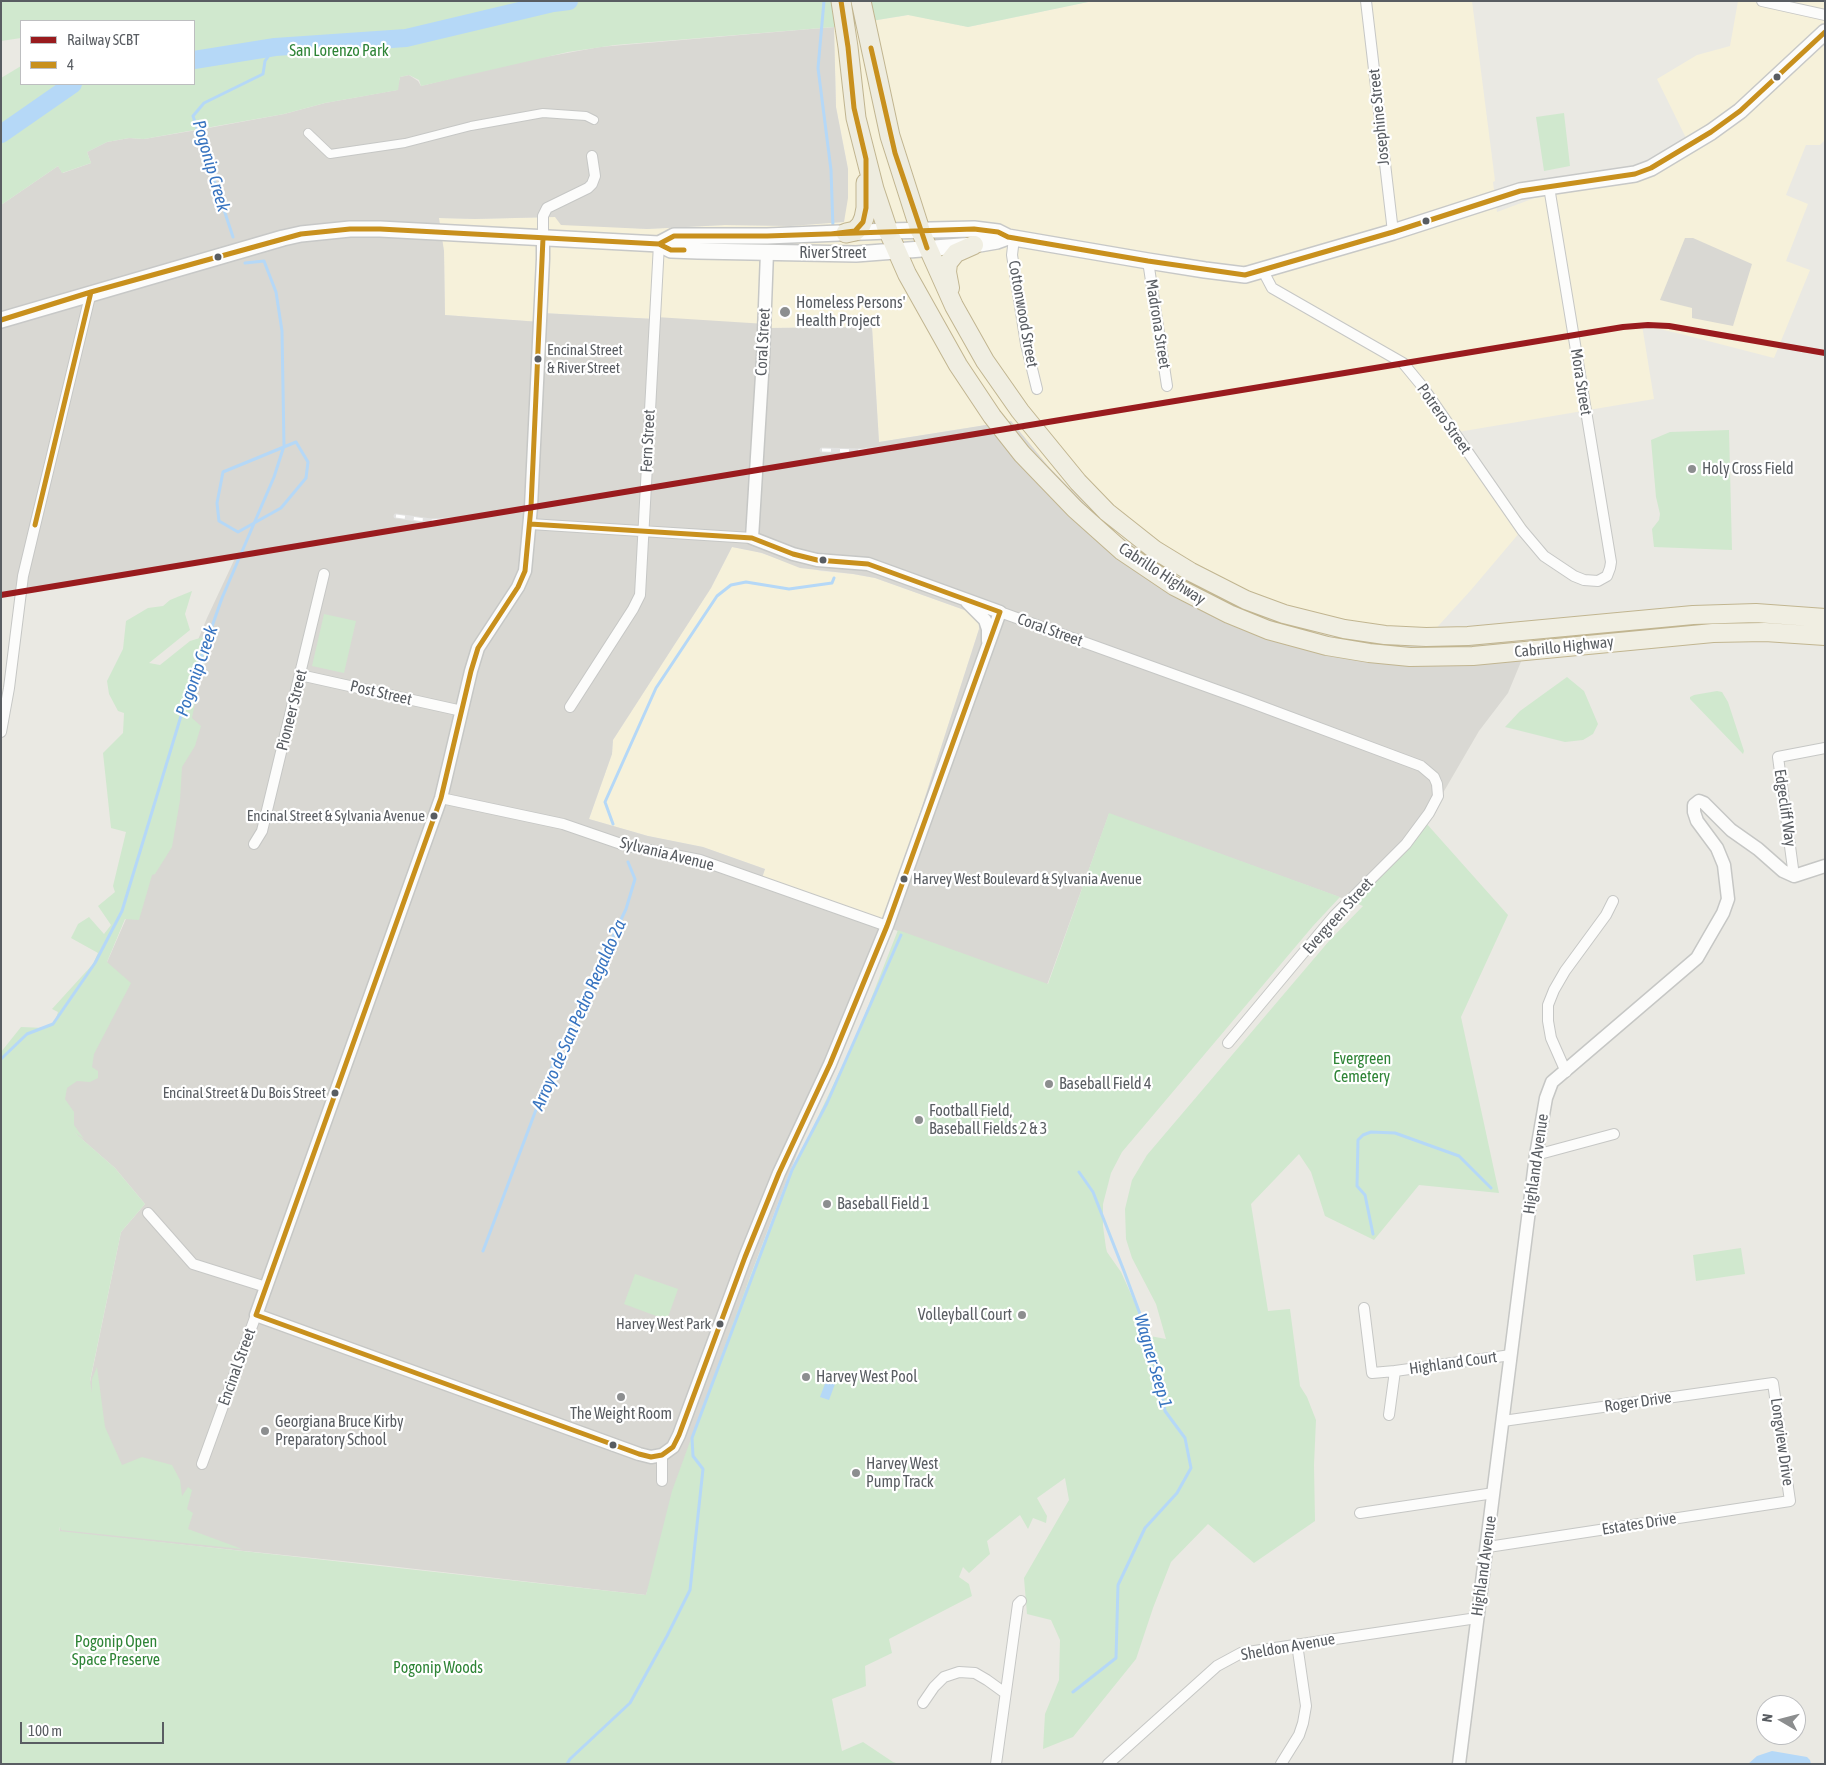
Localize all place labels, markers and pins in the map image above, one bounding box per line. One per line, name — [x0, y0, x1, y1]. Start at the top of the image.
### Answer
unlabelled marker — [1772, 72, 1782, 82]
unlabelled marker — [1421, 216, 1431, 226]
unlabelled marker — [213, 252, 223, 262]
place label: Homeless Persons' Health Project — [796, 293, 905, 331]
marker: Homeless Persons' Health Project — [778, 305, 792, 319]
place label: Encinal Street & River Street — [547, 341, 623, 376]
marker: Encinal Street & River Street — [533, 354, 543, 364]
place label: Holy Cross Field — [1702, 459, 1794, 479]
marker: Holy Cross Field — [1686, 463, 1698, 475]
unlabelled marker — [818, 555, 828, 565]
place label: Encinal Street & Sylvania Avenue — [247, 807, 425, 825]
marker: Encinal Street & Sylvania Avenue — [429, 811, 439, 821]
place label: Harvey West Boulevard & Sylvania Avenue — [913, 870, 1142, 888]
marker: Harvey West Boulevard & Sylvania Avenue — [899, 874, 909, 884]
place label: Baseball Field 4 — [1059, 1074, 1151, 1094]
marker: Baseball Field 4 — [1043, 1078, 1055, 1090]
place label: Encinal Street & Du Bois Street — [163, 1084, 326, 1102]
marker: Encinal Street & Du Bois Street — [330, 1088, 340, 1098]
place label: Football Field, Baseball Fields 2 & 3 — [929, 1101, 1047, 1139]
marker: Football Field, Baseball Fields 2 & 3 — [913, 1114, 925, 1126]
place label: Baseball Field 1 — [837, 1194, 929, 1214]
marker: Baseball Field 1 — [821, 1198, 833, 1210]
place label: Volleyball Court — [918, 1305, 1012, 1325]
marker: Volleyball Court — [1016, 1309, 1028, 1321]
place label: Harvey West Park — [616, 1315, 711, 1333]
marker: Harvey West Park — [715, 1319, 725, 1329]
place label: Harvey West Pool — [816, 1367, 918, 1387]
marker: Harvey West Pool — [800, 1371, 812, 1383]
marker: The Weight Room — [615, 1391, 627, 1403]
place label: The Weight Room — [570, 1404, 672, 1424]
place label: Georgiana Bruce Kirby Preparatory School — [275, 1412, 403, 1450]
marker: Georgiana Bruce Kirby Preparatory School — [259, 1425, 271, 1437]
unlabelled marker — [608, 1440, 618, 1450]
place label: Harvey West Pump Track — [866, 1454, 938, 1492]
marker: Harvey West Pump Track — [850, 1467, 862, 1479]

